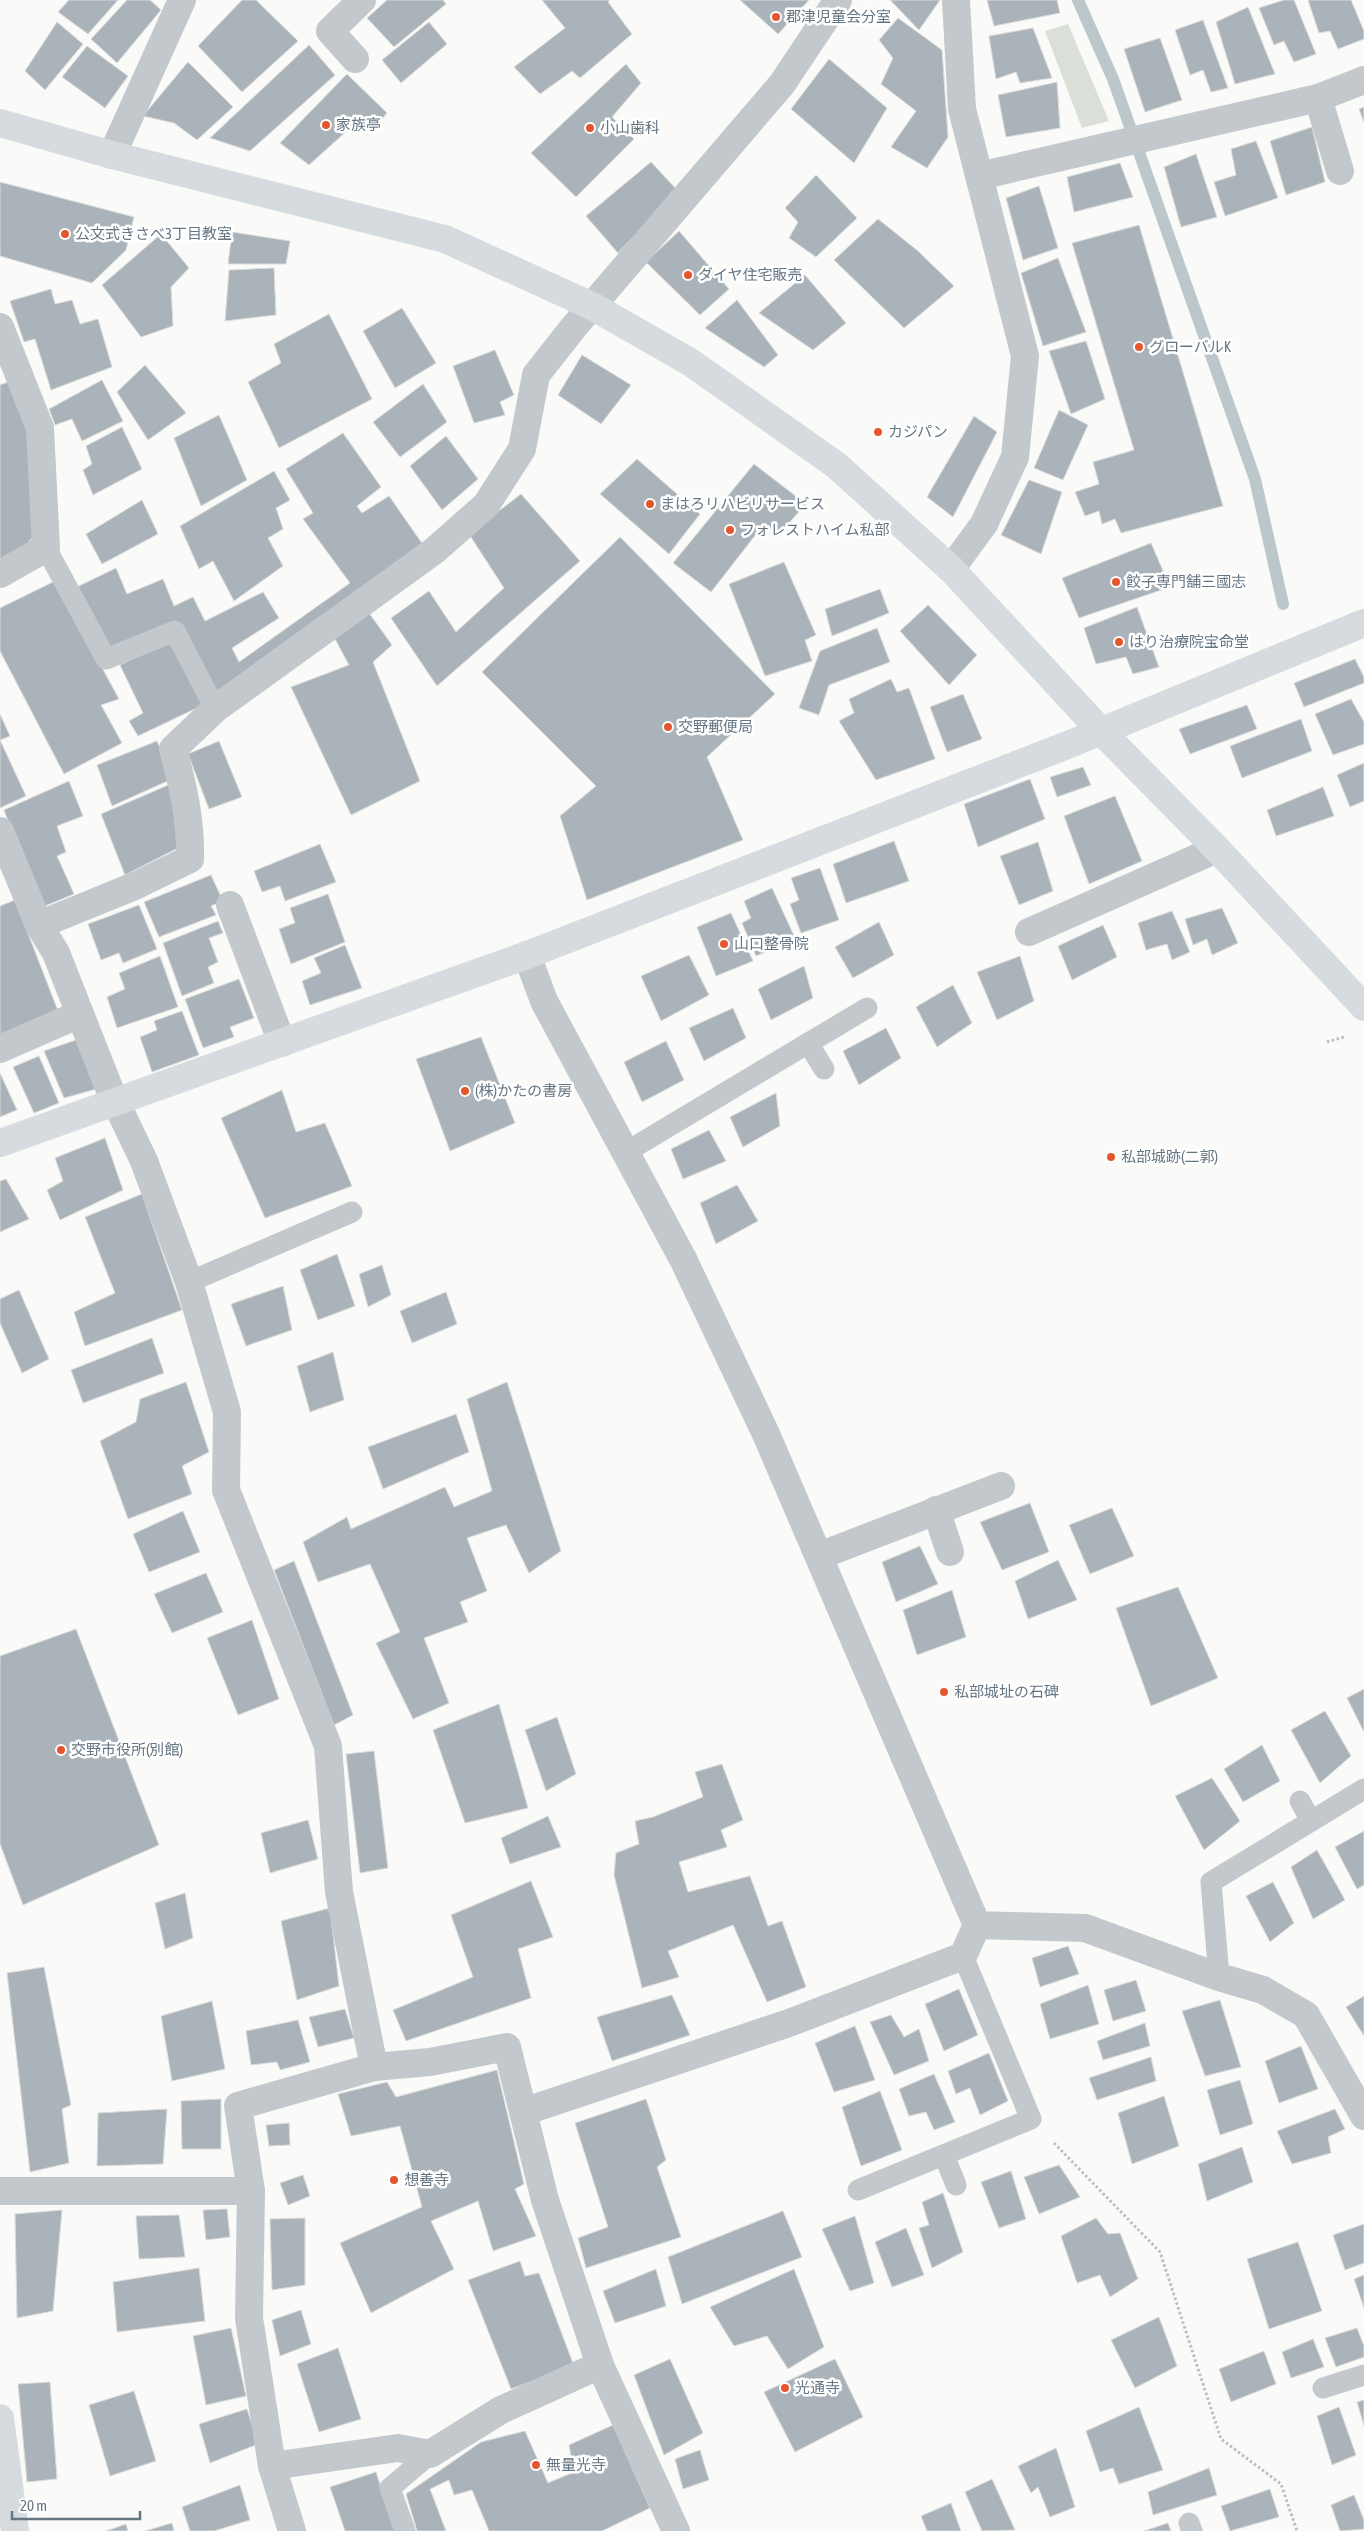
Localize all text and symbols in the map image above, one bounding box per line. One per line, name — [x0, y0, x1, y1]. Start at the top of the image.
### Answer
place label: 郡津児童会分室 — [786, 8, 891, 25]
marker: 郡津児童会分室 — [770, 11, 782, 23]
place label: 家族亭 — [336, 116, 381, 133]
marker: 家族亭 — [320, 119, 332, 131]
place label: 小山歯科 — [600, 119, 660, 136]
marker: 小山歯科 — [584, 122, 596, 134]
place label: 公文式きさべ3丁目教室 — [75, 225, 232, 242]
marker: 公文式きさべ3丁目教室 — [59, 228, 71, 240]
place label: ダイヤ住宅販売 — [698, 266, 803, 283]
marker: ダイヤ住宅販売 — [682, 269, 694, 281]
place label: グローバルK — [1149, 338, 1232, 355]
marker: グローバルK — [1133, 341, 1145, 353]
place label: カジパン — [888, 423, 948, 440]
marker: カジパン — [872, 426, 884, 438]
place label: まはろリハビリサービス — [660, 495, 825, 512]
marker: まはろリハビリサービス — [644, 498, 656, 510]
place label: フォレストハイム私部 — [740, 521, 889, 538]
marker: フォレストハイム私部 — [724, 524, 736, 536]
place label: 餃子専門舗三國志 — [1126, 573, 1246, 590]
marker: 餃子専門舗三國志 — [1110, 576, 1122, 588]
place label: はり治療院宝命堂 — [1129, 633, 1249, 650]
marker: はり治療院宝命堂 — [1113, 636, 1125, 648]
place label: 交野郵便局 — [678, 718, 753, 735]
marker: 交野郵便局 — [662, 721, 674, 733]
place label: 山口整骨院 — [734, 935, 809, 952]
marker: 山口整骨院 — [718, 938, 730, 950]
place label: (株)かたの書房 — [475, 1082, 572, 1099]
marker: (株)かたの書房 — [459, 1085, 471, 1097]
place label: 私部城跡(二郭) — [1121, 1148, 1218, 1165]
marker: 私部城跡(二郭) — [1105, 1151, 1117, 1163]
place label: 私部城址の石碑 — [954, 1683, 1059, 1700]
marker: 私部城址の石碑 — [938, 1686, 950, 1698]
place label: 交野市役所(別館) — [71, 1741, 183, 1758]
marker: 交野市役所(別館) — [55, 1744, 67, 1756]
place label: 想善寺 — [404, 2171, 449, 2188]
marker: 想善寺 — [388, 2174, 400, 2186]
place label: 光通寺 — [795, 2379, 840, 2396]
marker: 光通寺 — [779, 2382, 791, 2394]
place label: 無量光寺 — [546, 2456, 606, 2473]
marker: 無量光寺 — [530, 2459, 542, 2471]
scale bar — [12, 2488, 140, 2520]
text: 20 m — [20, 2497, 47, 2514]

